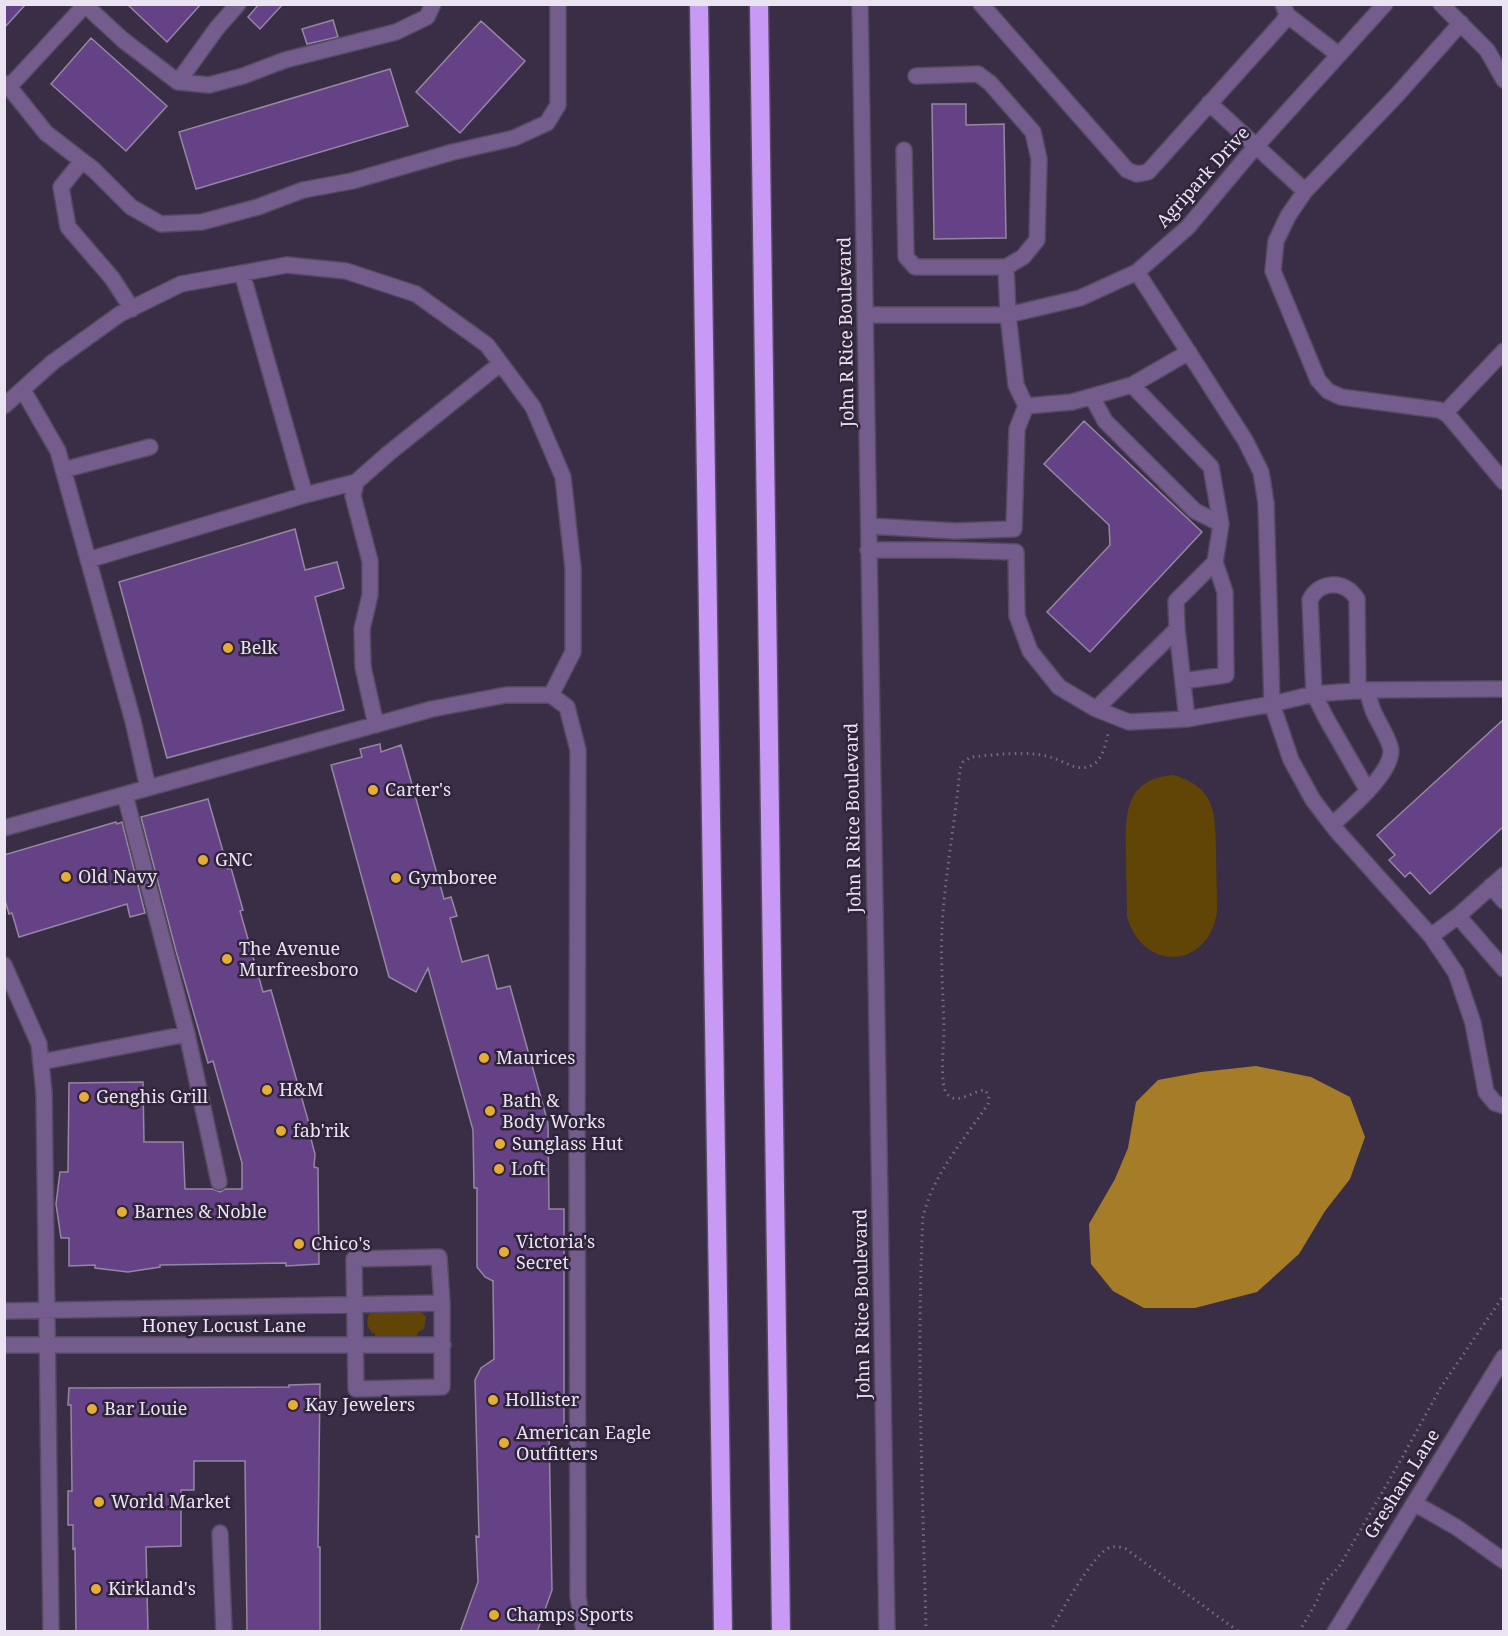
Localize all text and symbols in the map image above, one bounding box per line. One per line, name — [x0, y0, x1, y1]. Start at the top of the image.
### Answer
street label: Agripark Drive — [1150, 121, 1254, 232]
street label: John R Rice Boulevard — [831, 237, 859, 429]
place label: Belk — [240, 635, 278, 659]
marker: Belk — [221, 641, 235, 655]
street label: John R Rice Boulevard — [838, 723, 866, 915]
place label: Carter's — [385, 777, 451, 801]
marker: Carter's — [366, 783, 380, 797]
place label: GNC — [215, 847, 253, 871]
marker: GNC — [196, 853, 210, 867]
place label: Old Navy — [78, 864, 158, 888]
place label: Gymboree — [408, 865, 497, 889]
marker: Old Navy — [59, 870, 73, 884]
marker: Gymboree — [389, 871, 403, 885]
place label: The Avenue Murfreesboro — [239, 936, 359, 981]
marker: The Avenue Murfreesboro — [220, 952, 234, 966]
place label: Maurices — [496, 1045, 575, 1069]
marker: Maurices — [477, 1051, 491, 1065]
place label: H&M — [279, 1077, 324, 1101]
marker: H&M — [260, 1083, 274, 1097]
place label: Genghis Grill — [96, 1084, 208, 1108]
place label: Bath & Body Works — [502, 1088, 605, 1133]
marker: Genghis Grill — [77, 1090, 91, 1104]
marker: Bath & Body Works — [483, 1104, 497, 1118]
place label: fab'rik — [293, 1118, 350, 1142]
marker: fab'rik — [274, 1124, 288, 1138]
place label: Sunglass Hut — [512, 1131, 623, 1155]
marker: Sunglass Hut — [493, 1137, 507, 1151]
place label: Loft — [511, 1156, 546, 1180]
marker: Loft — [492, 1162, 506, 1176]
place label: Barnes & Noble — [134, 1199, 267, 1223]
marker: Barnes & Noble — [115, 1205, 129, 1219]
street label: John R Rice Boulevard — [847, 1209, 875, 1401]
place label: Victoria's Secret — [516, 1229, 595, 1274]
place label: Chico's — [311, 1231, 371, 1255]
marker: Chico's — [292, 1237, 306, 1251]
marker: Victoria's Secret — [497, 1245, 511, 1259]
street label: Honey Locust Lane — [142, 1313, 306, 1337]
place label: Hollister — [505, 1387, 580, 1411]
place label: Kay Jewelers — [305, 1392, 415, 1416]
marker: Hollister — [486, 1393, 500, 1407]
place label: Bar Louie — [104, 1396, 187, 1420]
marker: Kay Jewelers — [286, 1398, 300, 1412]
marker: Bar Louie — [85, 1402, 99, 1416]
place label: American Eagle Outfitters — [516, 1420, 651, 1465]
street label: Gresham Lane — [1358, 1424, 1444, 1543]
marker: American Eagle Outfitters — [497, 1436, 511, 1450]
place label: World Market — [111, 1489, 231, 1513]
marker: World Market — [92, 1495, 106, 1509]
place label: Kirkland's — [108, 1576, 196, 1600]
marker: Kirkland's — [89, 1582, 103, 1596]
place label: Champs Sports — [506, 1602, 634, 1626]
marker: Champs Sports — [487, 1608, 501, 1622]

